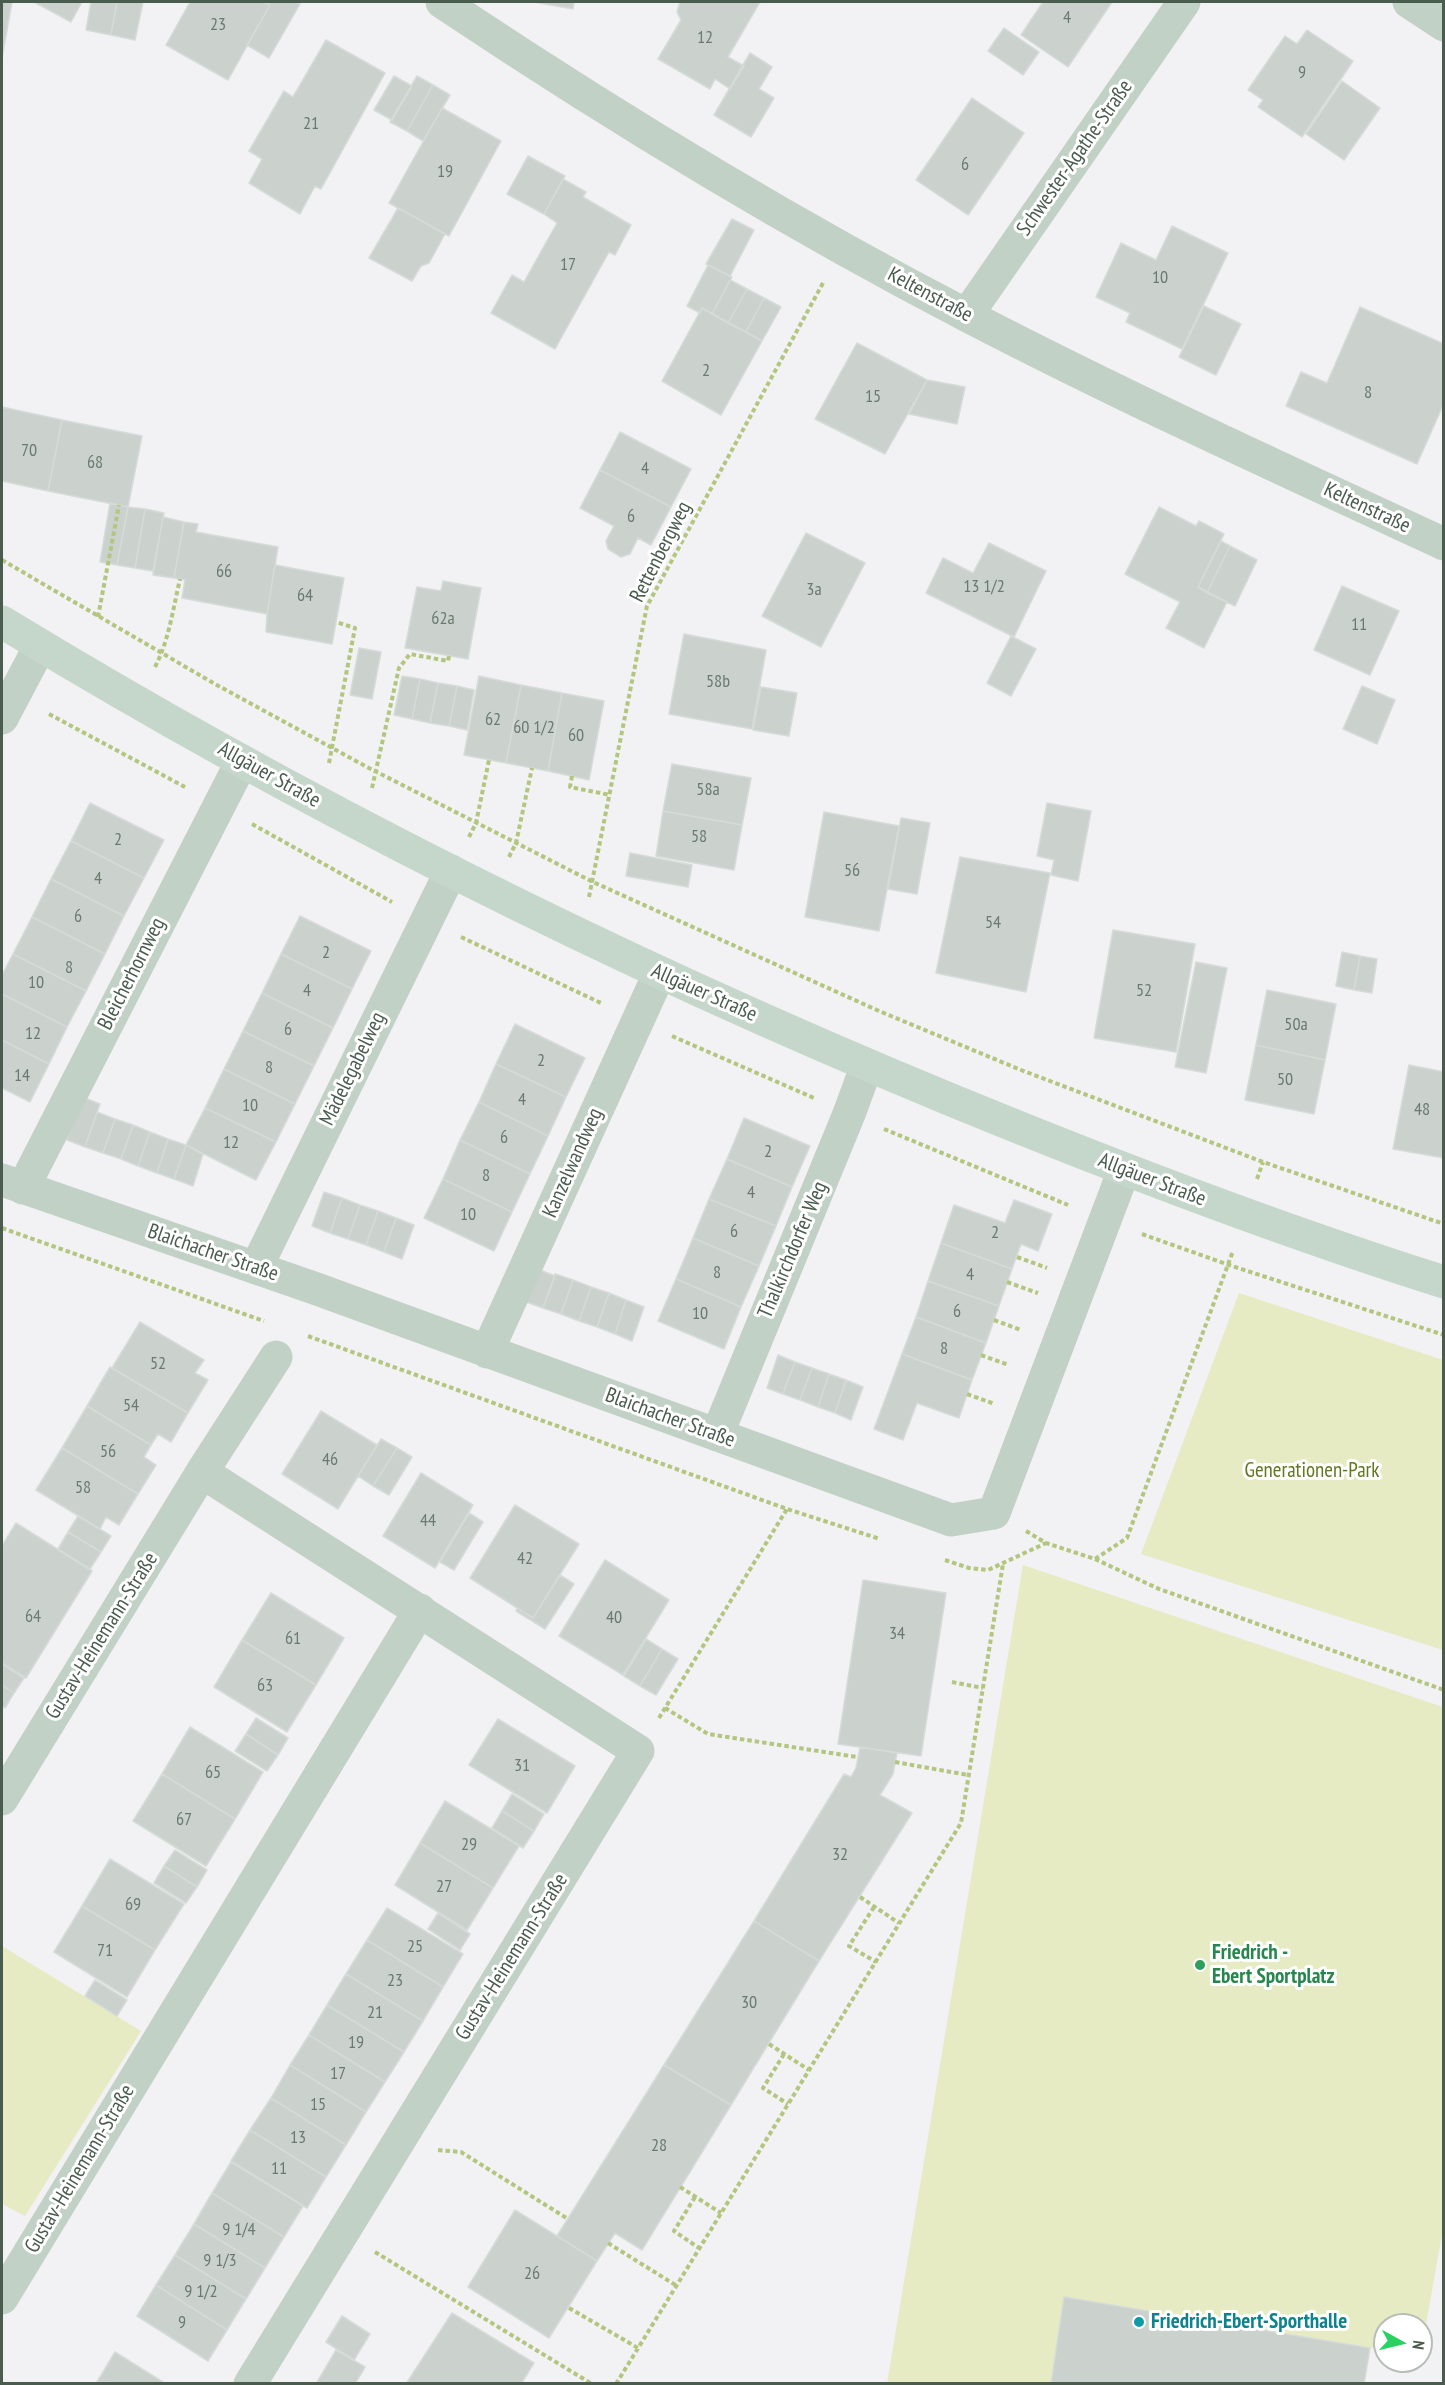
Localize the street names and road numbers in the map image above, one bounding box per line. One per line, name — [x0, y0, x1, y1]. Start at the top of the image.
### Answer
street label: Schwester-Agathe-Straße — [1012, 75, 1138, 241]
street label: Keltenstraße — [883, 262, 977, 328]
street label: Keltenstraße — [1320, 477, 1414, 539]
street label: Rettenbergweg — [625, 497, 697, 607]
street label: Allgäuer Straße — [213, 737, 325, 813]
street label: Bleicherhornweg — [93, 914, 171, 1034]
street label: Allgäuer Straße — [647, 959, 761, 1027]
street label: Mädelegabelweg — [315, 1008, 391, 1130]
street label: Kanzelwandweg — [538, 1104, 608, 1222]
street label: Allgäuer Straße — [1095, 1148, 1209, 1212]
street label: Thalkirchdorfer Weg — [753, 1178, 833, 1322]
street label: Blaichacher Straße — [144, 1219, 282, 1287]
street label: Blaichacher Straße — [602, 1383, 738, 1453]
street label: Gustav-Heinemann-Straße — [40, 1548, 164, 1724]
street label: Gustav-Heinemann-Straße — [450, 1869, 574, 2045]
street label: Gustav-Heinemann-Straße — [20, 2080, 140, 2258]

